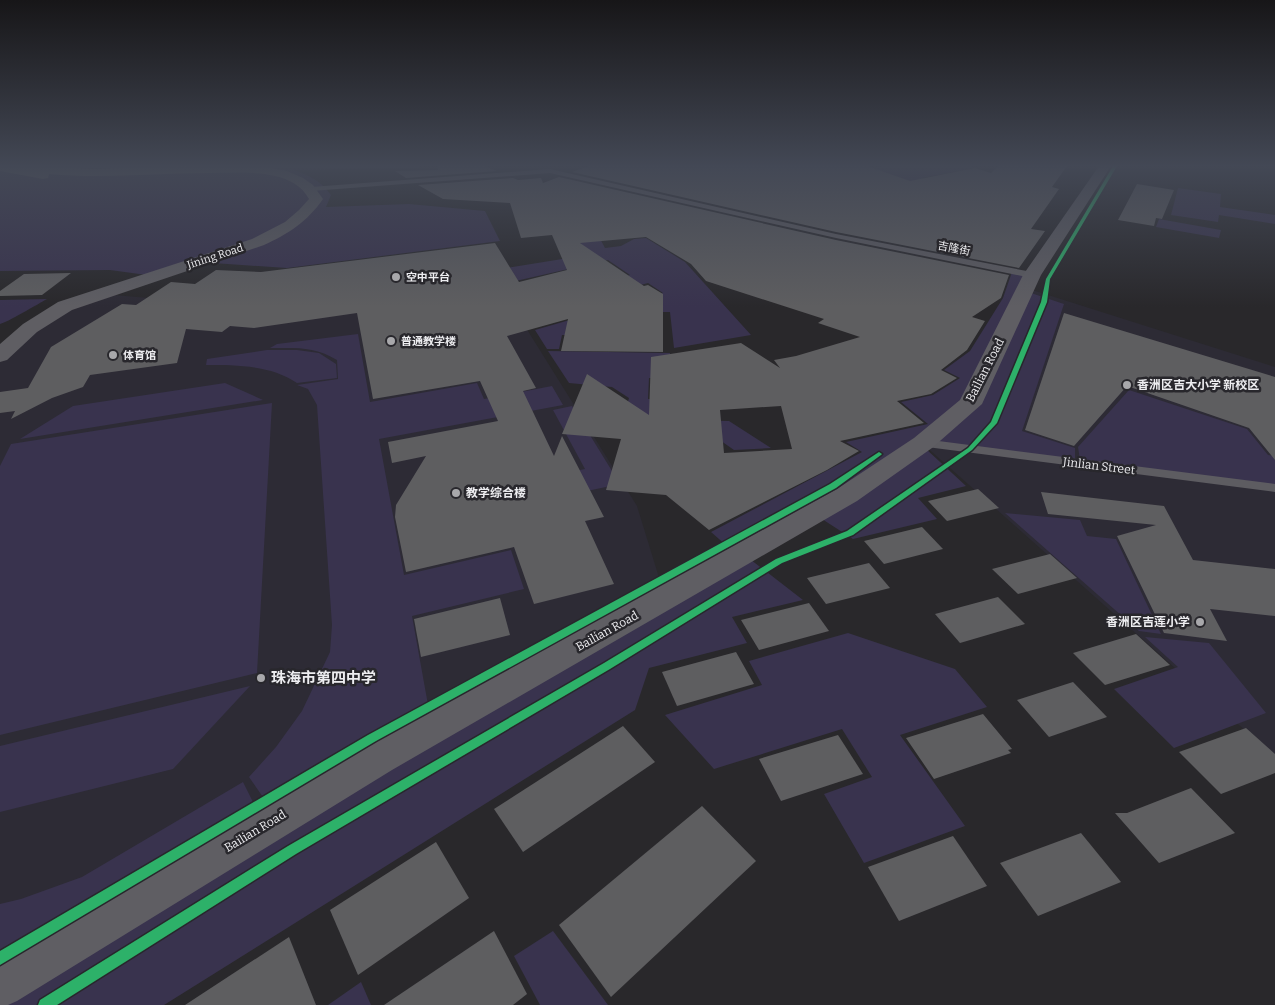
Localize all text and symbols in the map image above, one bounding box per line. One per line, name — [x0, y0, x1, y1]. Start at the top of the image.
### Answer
street label: 吉隆街 — [936, 239, 971, 258]
street label: Jining Road — [184, 241, 245, 272]
marker: 空中平台 — [390, 271, 402, 283]
place label: 空中平台 — [406, 271, 450, 284]
marker: 普通教学楼 — [385, 335, 397, 347]
place label: 普通教学楼 — [401, 335, 456, 348]
street label: Bailian Road — [963, 336, 1007, 404]
marker: 体育馆 — [107, 349, 119, 361]
place label: 体育馆 — [123, 349, 156, 362]
place label: 香洲区吉大小学 新校区 — [1137, 378, 1259, 392]
marker: 香洲区吉大小学 新校区 — [1121, 379, 1133, 391]
street label: Jinlian Street — [1061, 455, 1136, 477]
place label: 教学综合楼 — [466, 486, 526, 500]
marker: 教学综合楼 — [450, 487, 462, 499]
street label: Bailian Road — [573, 608, 641, 654]
place label: 香洲区吉莲小学 — [1106, 615, 1190, 629]
marker: 香洲区吉莲小学 — [1194, 616, 1206, 628]
place label: 珠海市第四中学 — [271, 669, 376, 687]
marker: 珠海市第四中学 — [255, 672, 267, 684]
street label: Bailian Road — [222, 807, 288, 855]

